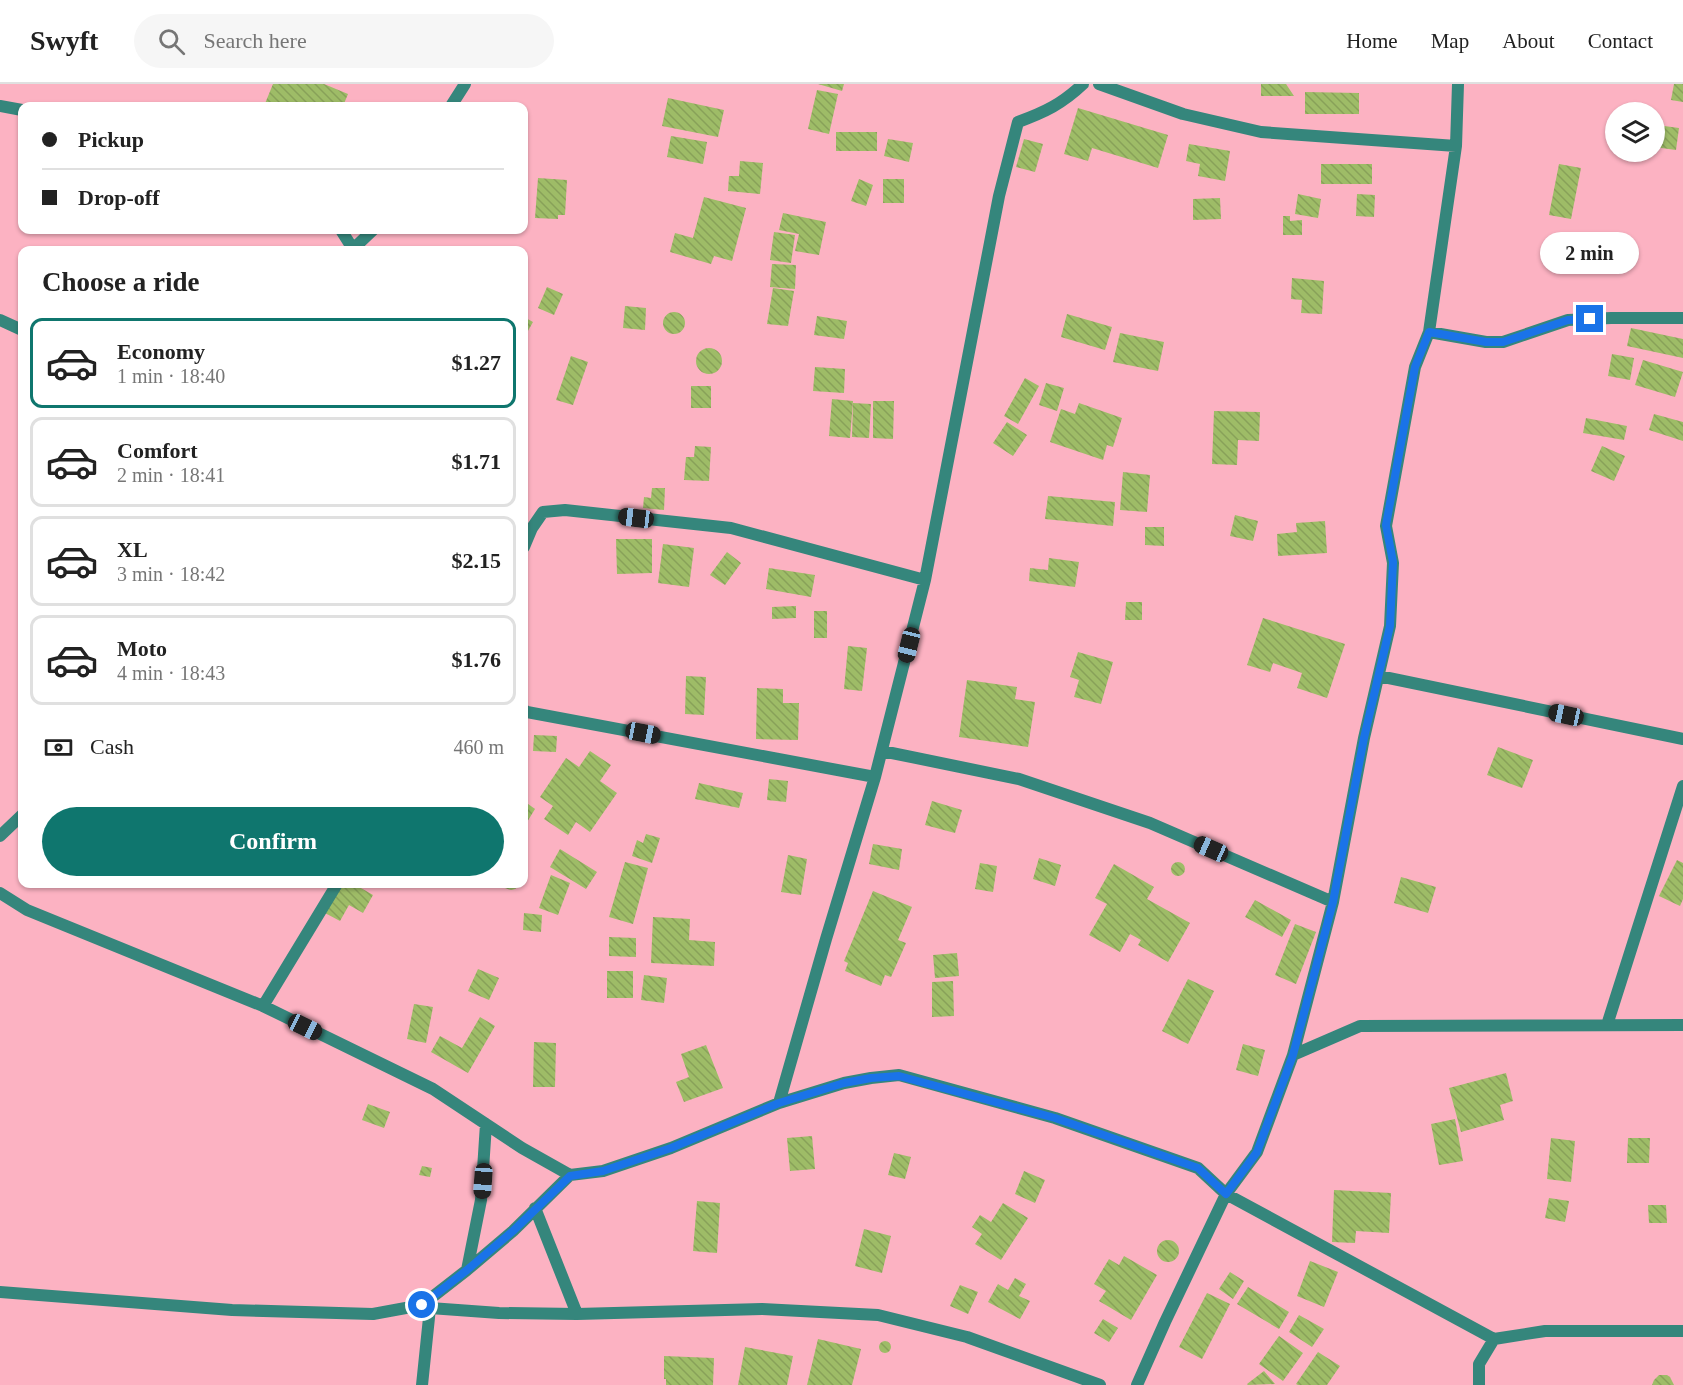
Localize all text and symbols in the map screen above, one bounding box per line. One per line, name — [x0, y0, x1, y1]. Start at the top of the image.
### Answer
search box — [134, 14, 554, 68]
text: Swyft — [30, 25, 98, 56]
icon: search — [155, 25, 188, 58]
text: Search here — [203, 28, 307, 53]
text: Home — [1346, 29, 1398, 53]
text: Map — [1431, 29, 1469, 53]
text: About — [1502, 29, 1555, 53]
text: Contact — [1588, 29, 1653, 53]
map controls — [1605, 102, 1665, 162]
button: layers — [1605, 102, 1665, 162]
text: Pickup — [78, 127, 144, 152]
text: Drop-off — [78, 185, 159, 210]
callout: 2 min — [1540, 232, 1640, 274]
text: 2 min — [1565, 242, 1614, 264]
text: Choose a ride — [42, 267, 200, 297]
route end — [1576, 305, 1603, 332]
icon: car — [45, 336, 99, 390]
text: Economy — [117, 339, 205, 364]
text: $1.27 — [452, 350, 501, 375]
text: 1 min · 18:40 — [117, 365, 225, 387]
icon: car — [45, 435, 99, 489]
text: Comfort — [117, 438, 198, 463]
text: $1.71 — [452, 449, 501, 474]
text: 2 min · 18:41 — [117, 464, 225, 486]
car — [617, 507, 655, 529]
icon: car — [45, 534, 99, 588]
text: XL — [117, 537, 148, 562]
text: $2.15 — [452, 548, 501, 573]
text: 3 min · 18:42 — [117, 563, 225, 585]
car — [896, 625, 922, 665]
icon: car — [45, 633, 99, 687]
text: Moto — [117, 636, 167, 661]
text: $1.76 — [452, 647, 501, 672]
text: 4 min · 18:43 — [117, 662, 225, 684]
car — [1547, 702, 1585, 728]
car — [624, 721, 662, 745]
icon: cash — [42, 731, 75, 764]
text: Cash — [90, 734, 134, 759]
text: 460 m — [453, 736, 504, 758]
button: Confirm — [42, 807, 504, 876]
car — [1191, 833, 1231, 865]
car — [285, 1011, 325, 1043]
car — [473, 1162, 493, 1200]
route start — [408, 1291, 435, 1318]

